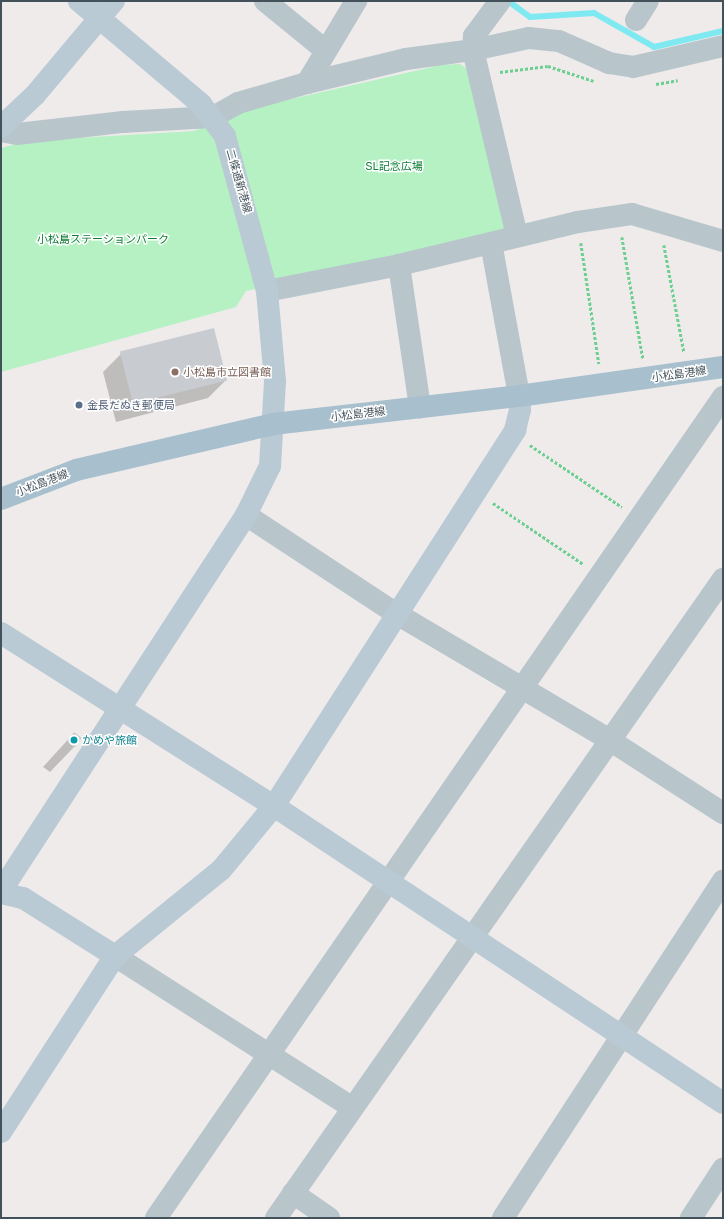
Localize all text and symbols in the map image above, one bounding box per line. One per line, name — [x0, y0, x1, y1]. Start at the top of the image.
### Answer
street label: 二條通新港線 — [224, 147, 254, 215]
park label: SL記念広場 — [365, 159, 423, 173]
park label: 小松島ステーションパーク — [37, 232, 169, 246]
street label: 小松島港線 — [651, 364, 707, 384]
place label: 小松島市立図書館 — [183, 365, 271, 379]
marker: 小松島市立図書館 — [170, 367, 180, 377]
place label: 金長だぬき郵便局 — [87, 398, 175, 412]
marker: 金長だぬき郵便局 — [74, 400, 84, 410]
street label: 小松島港線 — [330, 404, 386, 424]
street label: 小松島港線 — [14, 467, 70, 499]
place label: かめや旅館 — [82, 733, 137, 747]
marker: かめや旅館 — [69, 735, 79, 745]

